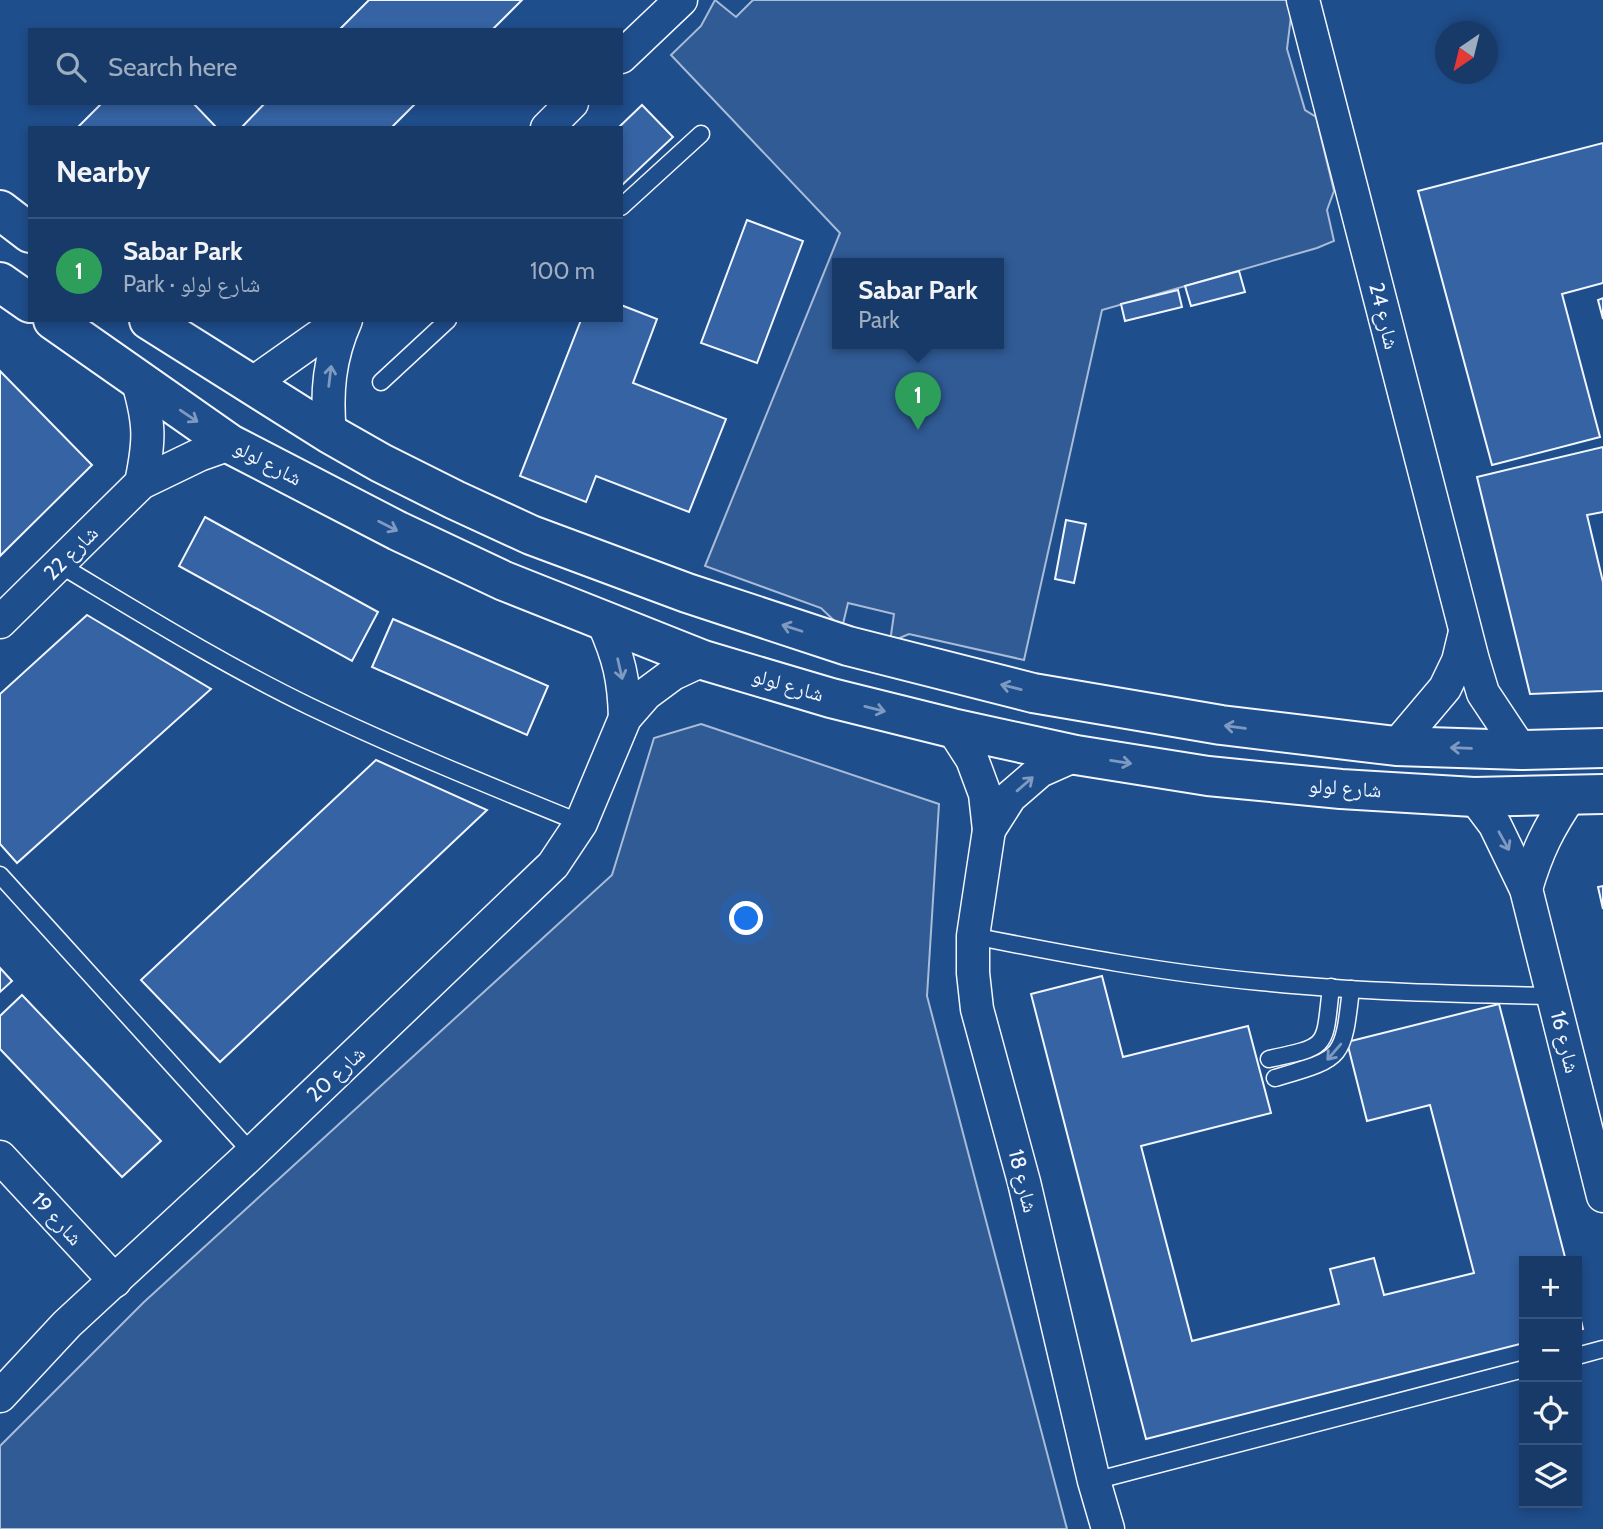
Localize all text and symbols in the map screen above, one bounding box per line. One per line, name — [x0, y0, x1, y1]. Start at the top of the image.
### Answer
north arrow — [1435, 21, 1498, 84]
search box — [28, 28, 623, 105]
icon: search — [52, 48, 90, 86]
text: Search here — [108, 51, 237, 83]
text: Nearby — [56, 153, 150, 190]
text: Sabar Park — [123, 235, 243, 267]
text: 1 — [75, 257, 83, 285]
text: 100 m — [530, 257, 595, 285]
popup — [832, 258, 1004, 349]
text: Park · شارع لولو — [123, 270, 260, 298]
text: Sabar Park — [858, 274, 978, 306]
street label: شارع 24 — [1363, 280, 1405, 352]
text: Park — [858, 306, 900, 334]
one-way arrow — [323, 365, 336, 388]
pin: 1 — [895, 372, 941, 430]
one-way arrow — [179, 409, 198, 423]
street label: شارع لولو — [230, 434, 306, 492]
one-way arrow — [377, 519, 398, 533]
street label: شارع 22 — [38, 520, 104, 586]
one-way arrow — [781, 621, 803, 633]
one-way arrow — [614, 657, 627, 680]
street label: شارع لولو — [749, 662, 827, 708]
one-way arrow — [1000, 680, 1023, 693]
one-way arrow — [863, 703, 886, 716]
one-way arrow — [1224, 720, 1247, 733]
one-way arrow — [1450, 742, 1473, 755]
one-way arrow — [1109, 756, 1132, 769]
street label: شارع لولو — [1308, 772, 1382, 804]
one-way arrow — [1016, 776, 1034, 792]
one-way arrow — [1498, 830, 1511, 851]
your location — [729, 901, 763, 935]
street label: شارع 16 — [1545, 1008, 1585, 1076]
street label: شارع 20 — [301, 1041, 371, 1107]
one-way arrow — [1327, 1043, 1343, 1061]
street label: شارع 18 — [1003, 1147, 1043, 1215]
street label: شارع 19 — [26, 1187, 88, 1251]
map controls — [1519, 1256, 1582, 1508]
button: + — [1519, 1256, 1582, 1319]
button: − — [1519, 1319, 1582, 1382]
button: locate — [1519, 1382, 1582, 1445]
button: layers — [1519, 1445, 1582, 1508]

